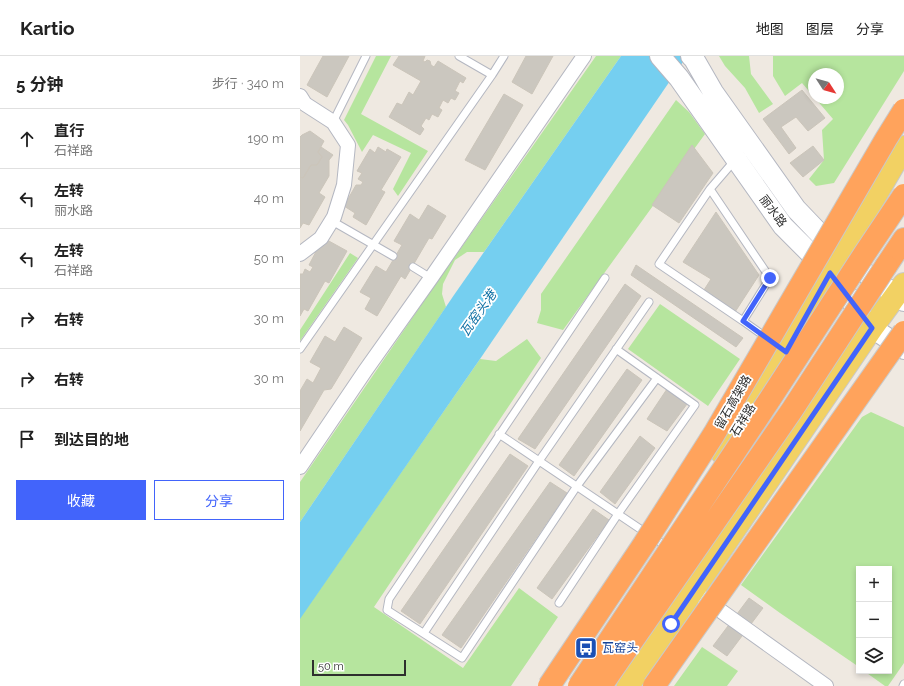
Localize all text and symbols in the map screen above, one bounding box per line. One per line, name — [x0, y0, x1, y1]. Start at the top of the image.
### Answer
text: Kartio — [20, 17, 75, 39]
text: 地图 — [756, 21, 784, 37]
text: 图层 — [806, 21, 834, 37]
text: 分享 — [856, 21, 884, 37]
north arrow — [808, 68, 844, 104]
text: 5 分钟 — [16, 74, 64, 94]
text: 步行 · 340 m — [212, 76, 284, 91]
text: 直行 — [54, 122, 84, 140]
icon: ahead — [16, 128, 38, 150]
text: 190 m — [248, 131, 284, 146]
text: 石祥路 — [54, 143, 93, 158]
text: 左转 — [54, 182, 84, 200]
icon: left — [16, 188, 38, 210]
text: 40 m — [254, 191, 284, 206]
street label: 丽水路 — [757, 192, 789, 230]
text: 丽水路 — [54, 203, 93, 218]
text: 左转 — [54, 242, 84, 260]
icon: left — [16, 248, 38, 270]
text: 50 m — [254, 251, 284, 266]
text: 石祥路 — [54, 263, 93, 278]
route end — [761, 269, 779, 287]
water label: 瓦窑头港 — [457, 286, 500, 339]
icon: right — [16, 308, 38, 330]
text: 右转 — [54, 311, 84, 329]
text: 30 m — [254, 311, 284, 326]
icon: right — [16, 368, 38, 390]
text: 右转 — [54, 371, 84, 389]
text: 30 m — [254, 371, 284, 386]
street label: 留石高架路 — [712, 373, 754, 431]
street label: 石祥路 — [728, 401, 758, 439]
icon: arrive — [16, 428, 38, 450]
text: 到达目的地 — [54, 431, 129, 449]
button: 收藏 — [16, 480, 146, 520]
button: 分享 — [154, 480, 284, 520]
map controls — [856, 566, 892, 674]
button: + — [856, 566, 892, 602]
button: − — [856, 602, 892, 638]
route start — [662, 615, 680, 633]
bus stop icon: 瓦窑头 — [573, 635, 599, 661]
button: layers — [856, 638, 892, 674]
place label: 瓦窑头 — [602, 641, 638, 655]
scale bar — [312, 658, 406, 677]
text: 50 m — [318, 660, 344, 673]

